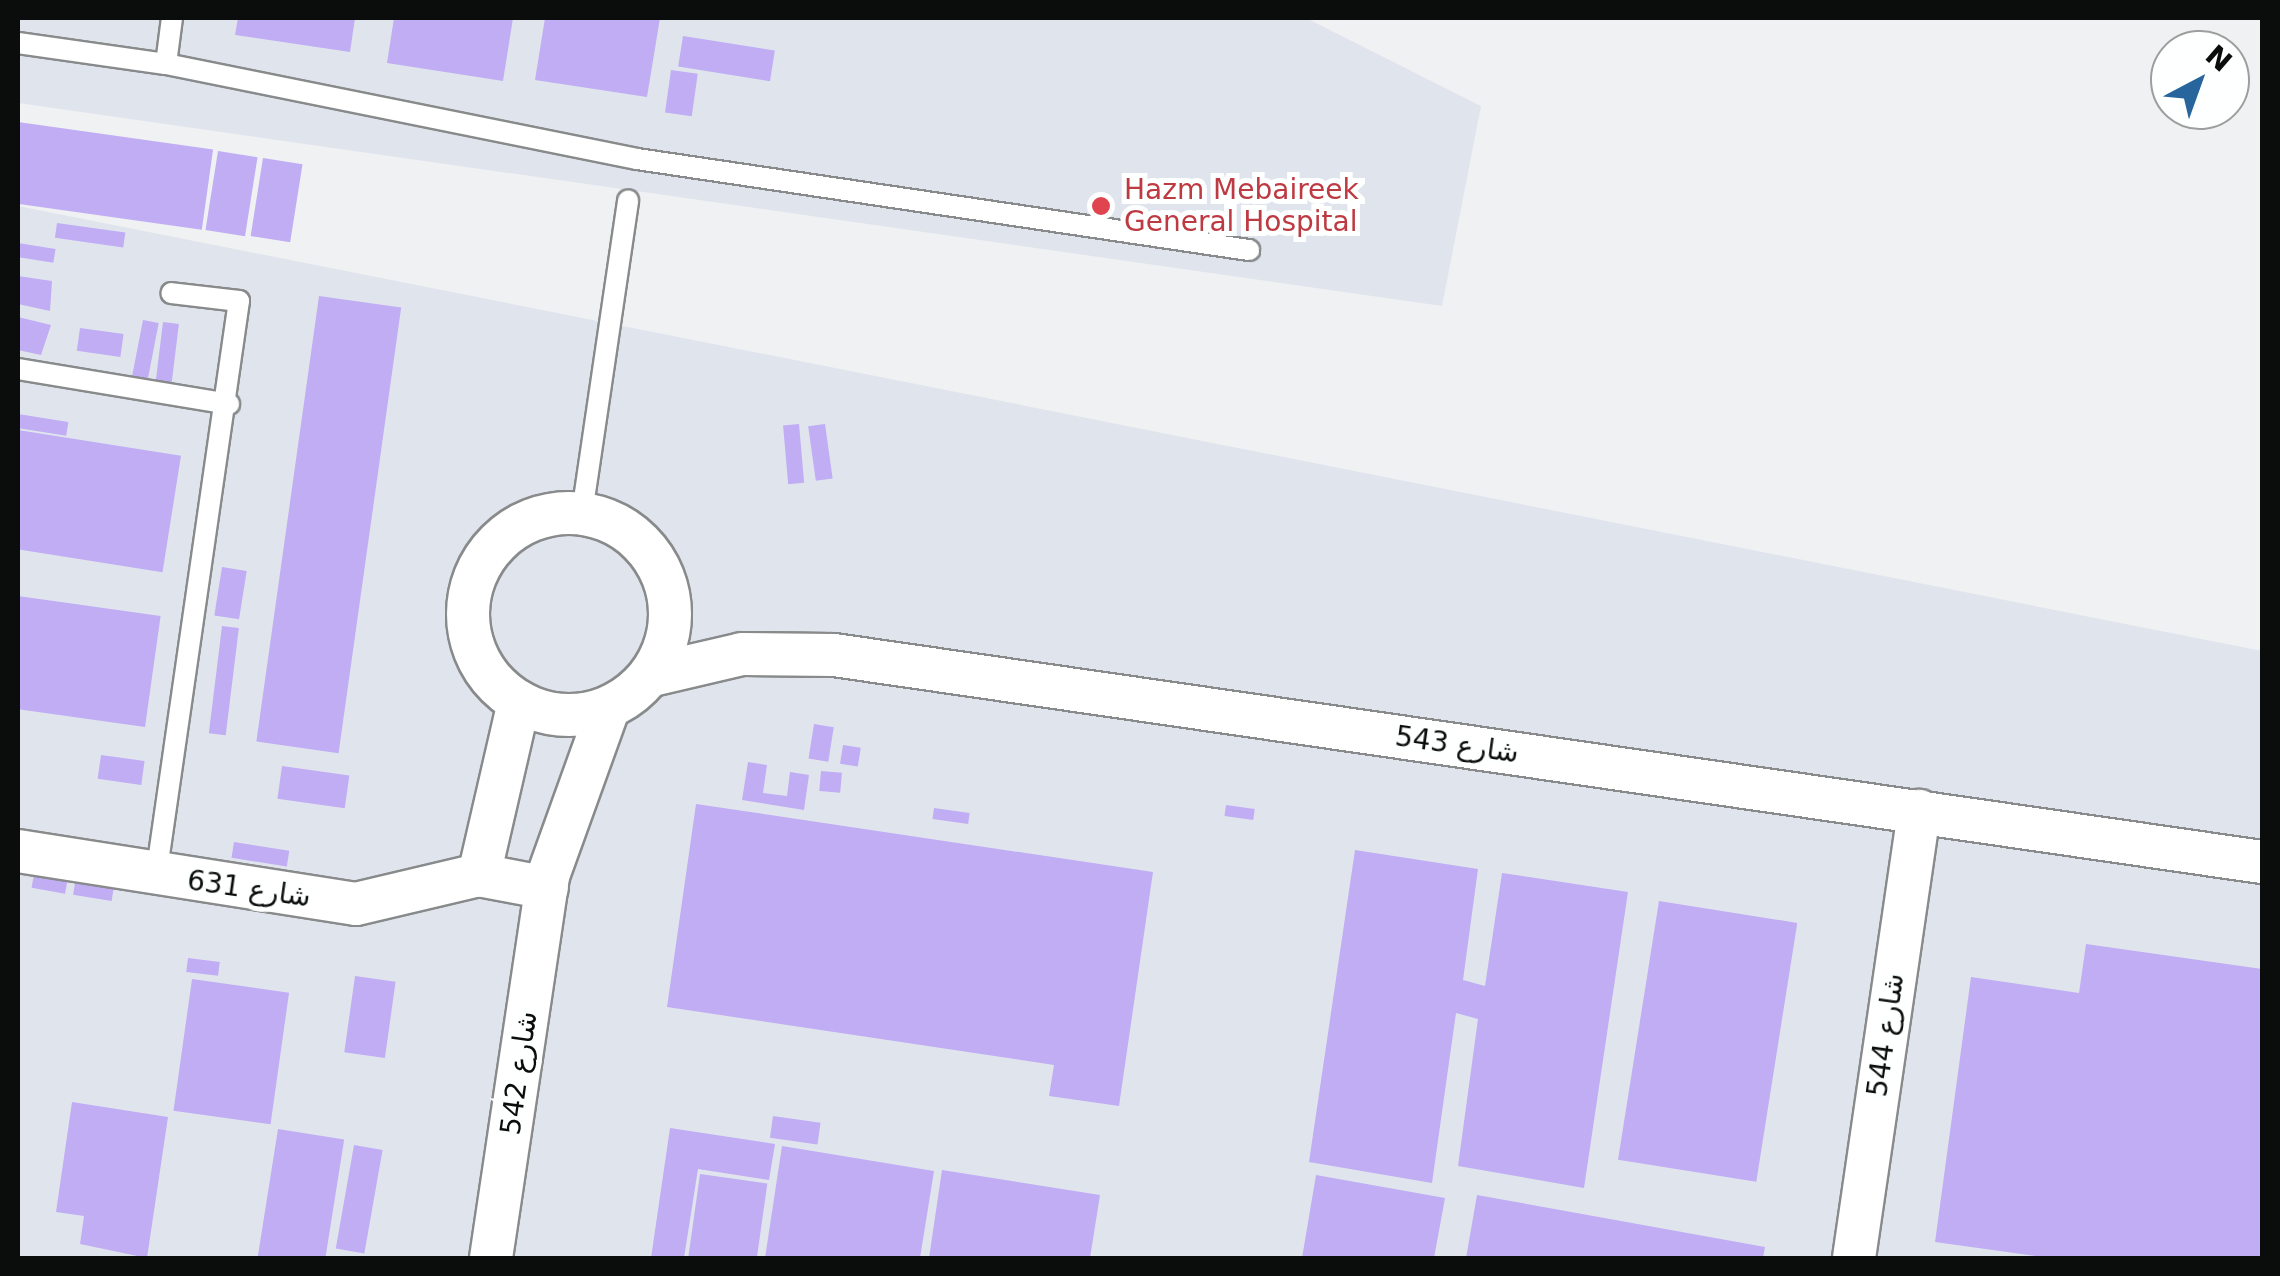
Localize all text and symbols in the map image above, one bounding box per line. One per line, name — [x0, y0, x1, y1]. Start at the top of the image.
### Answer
north arrow — [2150, 30, 2250, 130]
text: N — [2199, 38, 2238, 79]
place label: Hazm Mebaireek General Hospital — [1124, 173, 1359, 239]
marker: Hazm Mebaireek General Hospital — [1088, 193, 1114, 219]
street label: شارع 543 — [1393, 720, 1521, 770]
street label: شارع 631 — [185, 864, 313, 914]
street label: شارع 544 — [1861, 971, 1911, 1099]
street label: شارع 542 — [494, 1009, 544, 1137]

